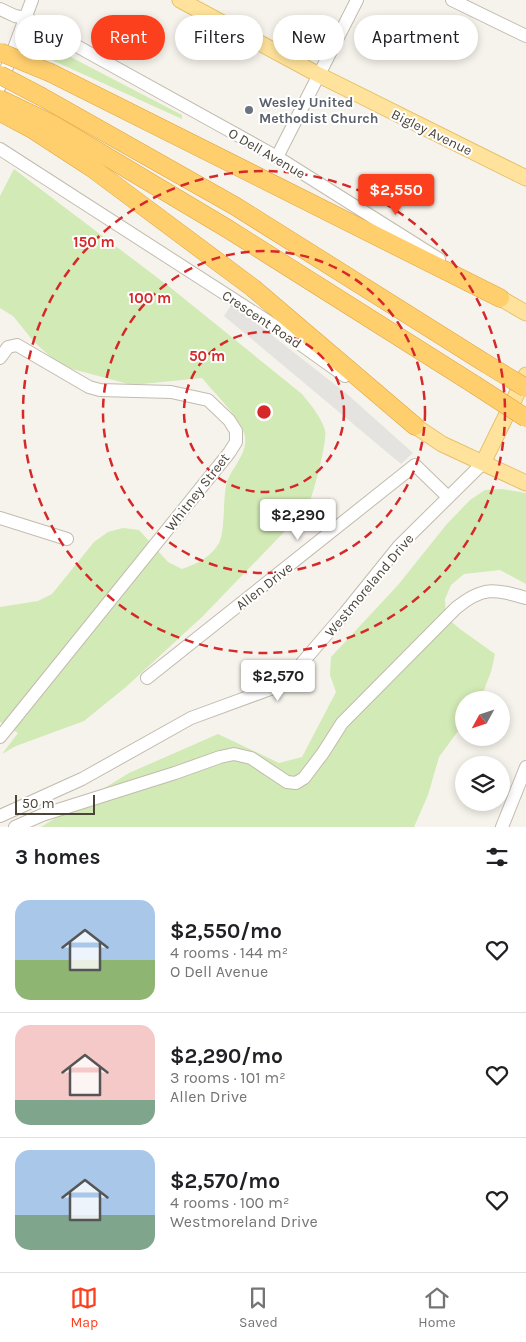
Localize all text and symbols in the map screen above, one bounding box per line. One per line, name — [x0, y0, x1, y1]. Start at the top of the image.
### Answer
chip: Buy — [15, 15, 81, 60]
chip: Rent — [91, 15, 165, 60]
chip: Filters — [175, 15, 263, 60]
chip: New — [273, 15, 344, 60]
chip: Apartment — [354, 15, 478, 60]
place label: Wesley United Methodist Church — [259, 94, 378, 127]
marker: Wesley United Methodist Church — [243, 104, 255, 116]
street label: Bigley Avenue — [389, 106, 475, 159]
street label: O Dell Avenue — [225, 125, 308, 182]
pin: $2,550 — [355, 174, 437, 216]
text: $2,550 — [369, 180, 423, 199]
text: 150 m — [73, 233, 115, 251]
street label: Crescent Road — [219, 287, 305, 352]
text: 100 m — [129, 289, 171, 307]
text: 50 m — [189, 347, 225, 365]
centre of rings — [255, 403, 273, 421]
street label: Whitney Street — [162, 450, 233, 535]
pin: $2,290 — [257, 498, 339, 541]
text: $2,290 — [271, 505, 325, 524]
street label: Westmoreland Drive — [321, 530, 417, 640]
street label: Allen Drive — [232, 559, 296, 614]
pin: $2,570 — [237, 660, 319, 702]
text: $2,570 — [252, 666, 304, 685]
north arrow — [455, 691, 510, 746]
map controls — [455, 691, 510, 811]
button: layers — [455, 756, 510, 811]
scale bar — [15, 792, 95, 815]
text: 50 m — [22, 795, 55, 812]
icon: filters — [483, 843, 511, 871]
text: 3 homes — [15, 845, 100, 869]
text: $2,550/mo — [170, 919, 282, 943]
icon: home — [55, 920, 115, 980]
icon: heart — [483, 936, 511, 964]
text: 4 rooms · 144 m² — [170, 943, 288, 962]
text: O Dell Avenue — [170, 962, 268, 981]
text: $2,290/mo — [170, 1044, 283, 1068]
icon: home — [55, 1045, 115, 1105]
icon: heart — [483, 1061, 511, 1089]
text: 3 rooms · 101 m² — [170, 1068, 286, 1087]
text: Allen Drive — [170, 1087, 247, 1106]
text: $2,570/mo — [170, 1169, 280, 1193]
icon: home — [55, 1170, 115, 1230]
icon: heart — [483, 1186, 511, 1214]
text: 4 rooms · 100 m² — [170, 1193, 289, 1212]
text: Westmoreland Drive — [170, 1212, 318, 1231]
tab: Map — [70, 1284, 98, 1331]
tab: Saved — [239, 1284, 278, 1331]
tab: Home — [418, 1284, 456, 1331]

